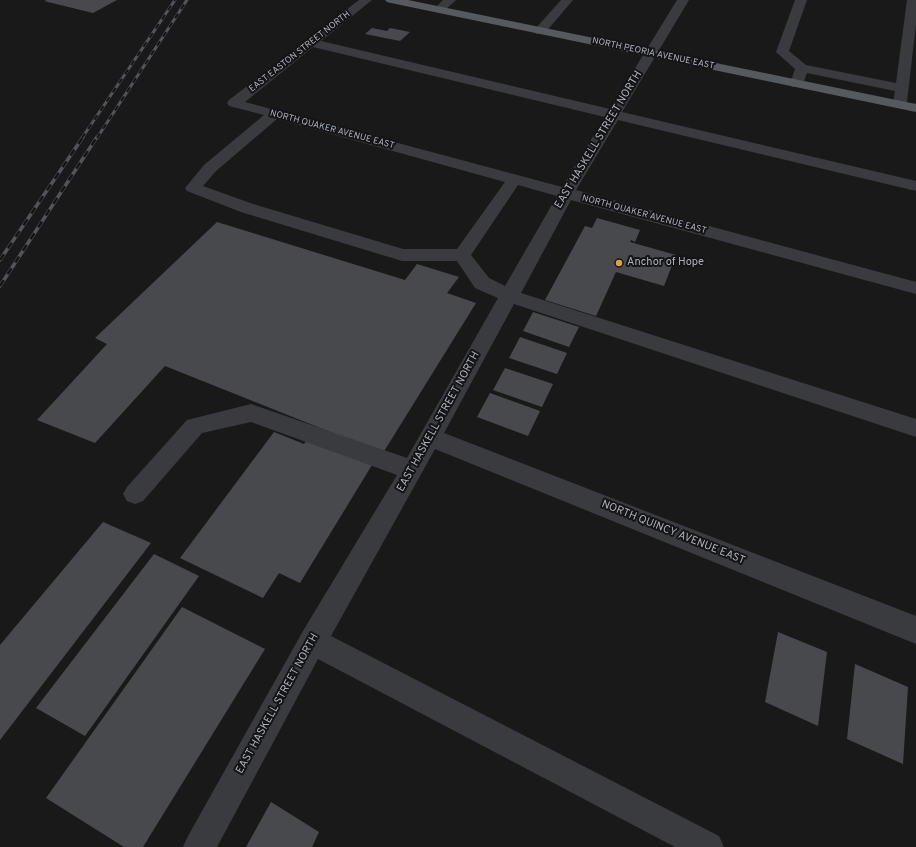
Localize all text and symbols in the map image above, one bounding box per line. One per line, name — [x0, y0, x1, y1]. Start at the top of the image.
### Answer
street label: EAST EASTON STREET NORTH — [247, 9, 353, 95]
street label: NORTH PEORIA AVENUE EAST — [591, 36, 715, 72]
street label: EAST HASKELL STREET NORTH — [553, 69, 645, 211]
street label: NORTH QUAKER AVENUE EAST — [269, 108, 395, 152]
street label: NORTH QUAKER AVENUE EAST — [581, 193, 707, 237]
place label: Anchor of Hope — [627, 256, 704, 270]
marker: Anchor of Hope — [614, 258, 624, 268]
street label: EAST HASKELL STREET NORTH — [395, 350, 483, 494]
street label: NORTH QUINCY AVENUE EAST — [599, 498, 747, 568]
street label: EAST HASKELL STREET NORTH — [234, 632, 322, 776]

